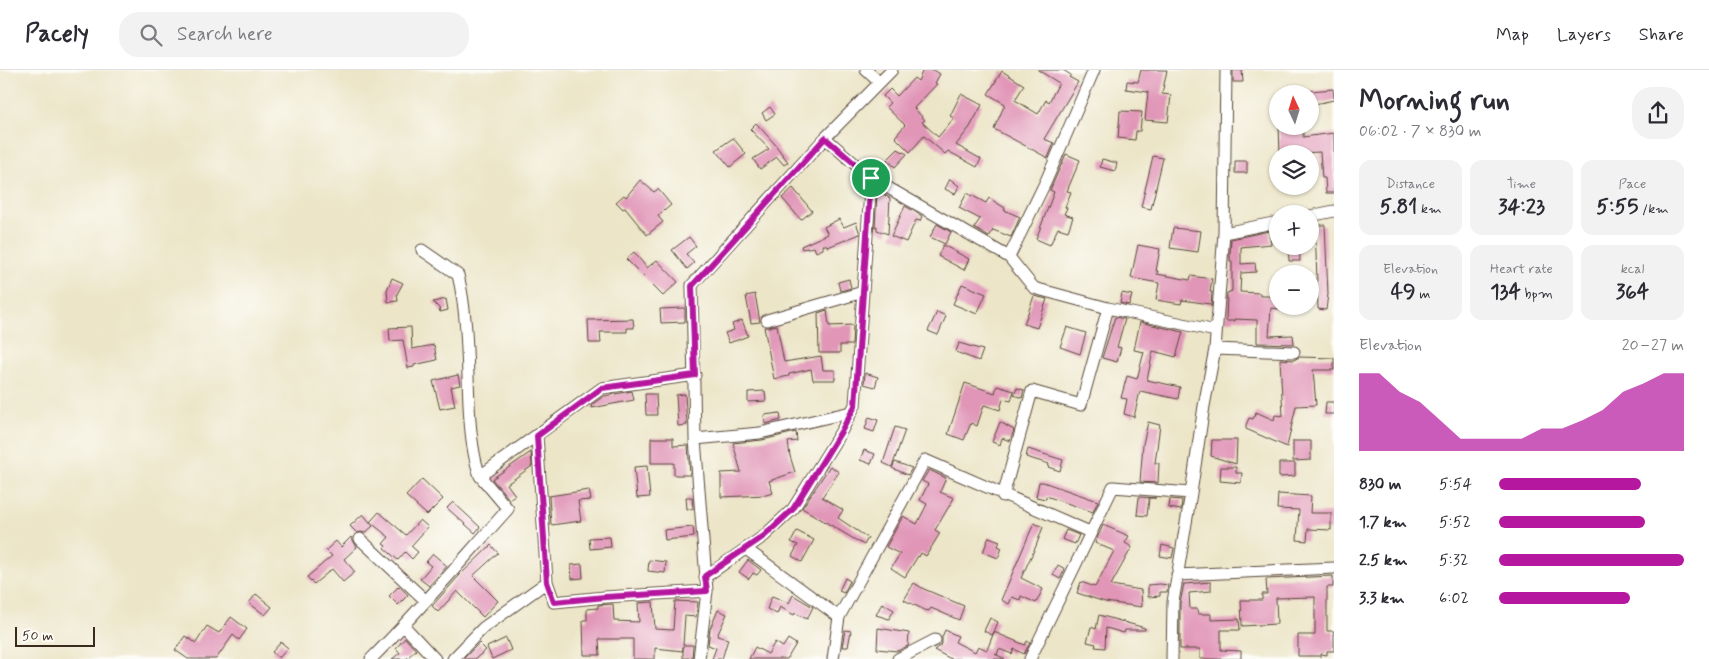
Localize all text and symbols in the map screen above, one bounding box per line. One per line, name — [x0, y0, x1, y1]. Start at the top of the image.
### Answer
search box — [119, 12, 469, 57]
text: Pacely — [25, 19, 89, 50]
icon: search — [137, 21, 165, 49]
text: Search here — [177, 22, 273, 47]
text: Map — [1496, 23, 1529, 47]
text: Layers — [1557, 23, 1611, 47]
text: Share — [1639, 23, 1684, 47]
text: Morning run — [1359, 83, 1510, 120]
north arrow — [1269, 85, 1319, 135]
map controls — [1269, 85, 1319, 315]
button: share — [1632, 87, 1684, 139]
text: 06:02 · 7 × 830 m — [1359, 121, 1481, 142]
button: layers — [1269, 145, 1319, 195]
pin — [850, 157, 892, 199]
icon: arrive — [857, 164, 885, 192]
text: Distance — [1386, 175, 1435, 193]
text: Time — [1507, 175, 1536, 193]
text: Pace — [1619, 175, 1646, 193]
text: 5.81 — [1379, 193, 1417, 221]
text: 34:23 — [1498, 193, 1545, 221]
text: 5:55 — [1596, 193, 1638, 221]
text: km — [1417, 200, 1442, 218]
text: /km — [1638, 200, 1669, 218]
button: + — [1269, 205, 1319, 255]
text: Elevation — [1383, 260, 1438, 278]
text: Heart rate — [1490, 260, 1553, 278]
text: kcal — [1621, 260, 1644, 278]
button: − — [1269, 265, 1319, 315]
text: 49 — [1391, 278, 1415, 306]
text: 134 — [1490, 278, 1521, 306]
text: 364 — [1616, 278, 1649, 306]
text: m — [1415, 285, 1430, 303]
text: bpm — [1521, 285, 1553, 303]
text: Elevation — [1359, 335, 1422, 356]
text: 20–27 m — [1622, 335, 1684, 356]
text: 830 m — [1359, 474, 1401, 495]
text: 5:54 — [1439, 474, 1472, 495]
text: 1.7 km — [1359, 512, 1407, 533]
text: 5:52 — [1439, 512, 1471, 533]
text: 2.5 km — [1359, 550, 1407, 571]
text: 5:32 — [1439, 550, 1469, 571]
text: 3.3 km — [1359, 588, 1404, 609]
text: 6:02 — [1439, 588, 1469, 609]
scale bar — [15, 624, 95, 647]
text: 50 m — [22, 627, 53, 645]

